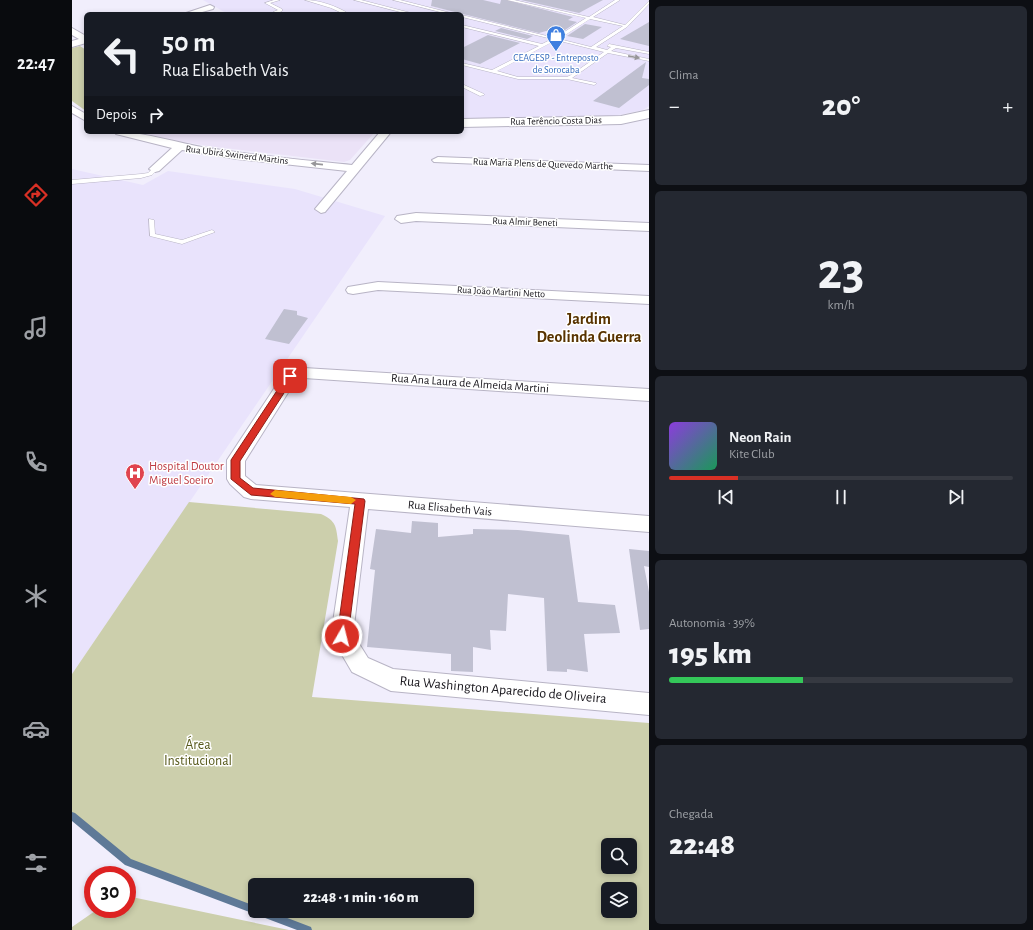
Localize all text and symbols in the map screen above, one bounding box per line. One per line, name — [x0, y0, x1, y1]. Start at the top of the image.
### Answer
shop icon: CEAGESP - Entreposto de Sorocaba — [545, 24, 567, 52]
icon: left — [96, 28, 148, 80]
text: 50 m — [162, 29, 216, 57]
place label: CEAGESP - Entreposto de Sorocaba — [513, 53, 599, 75]
one-way arrow — [628, 54, 640, 60]
text: 22:47 — [17, 55, 55, 73]
text: Rua Elisabeth Vais — [162, 62, 289, 80]
text: Clima — [669, 69, 699, 82]
text: 20° — [822, 91, 860, 121]
text: − — [669, 95, 680, 117]
text: + — [1002, 95, 1013, 117]
icon: right — [145, 104, 167, 126]
text: Depois — [96, 107, 137, 122]
street label: Rua Terêncio Costa Dias — [510, 115, 602, 127]
street label: Rua Ubirá Swinerd Martins — [185, 144, 289, 166]
street label: Rua Maria Plens de Quevedo Marthe — [473, 157, 614, 171]
one-way arrow — [311, 161, 323, 168]
icon: directions — [22, 181, 50, 209]
street label: Rua Almir Beneti — [492, 216, 558, 228]
text: 23 — [818, 246, 864, 298]
street label: Rua João Martini Netto — [457, 285, 546, 299]
text: km/h — [828, 299, 854, 312]
district label: Jardim Deolinda Guerra — [536, 311, 642, 345]
icon: music — [22, 314, 50, 342]
pin — [273, 359, 307, 393]
icon: arrive — [279, 365, 301, 387]
street label: Rua Ana Laura de Almeida Martini — [391, 371, 549, 395]
text: Neon Rain — [729, 430, 791, 445]
icon: phone — [22, 448, 50, 476]
text: Kite Club — [729, 448, 775, 461]
place label: Hospital Doutor Miguel Soeiro — [149, 460, 224, 486]
hospital icon: Hospital Doutor Miguel Soeiro — [124, 462, 146, 490]
icon: previous — [715, 486, 737, 508]
icon: pause — [830, 486, 852, 508]
icon: next — [945, 486, 967, 508]
street label: Rua Elisabeth Vais — [407, 498, 493, 518]
icon: climate — [22, 582, 50, 610]
position arrow — [321, 615, 363, 657]
text: Autonomia · 39% — [669, 617, 755, 630]
text: 195 km — [669, 639, 752, 669]
street label: Rua Washington Aparecido de Oliveira — [399, 674, 608, 706]
icon: car — [22, 715, 50, 743]
park label: Área Institucional — [164, 735, 232, 768]
text: Chegada — [669, 808, 713, 821]
text: 22:48 — [669, 830, 735, 860]
map controls — [601, 838, 637, 918]
button: search — [601, 838, 637, 874]
icon: filters — [22, 849, 50, 877]
speed limit sign: 30 — [84, 866, 136, 918]
button: layers — [601, 882, 637, 918]
text: 22:48 · 1 min · 160 m — [303, 890, 419, 905]

